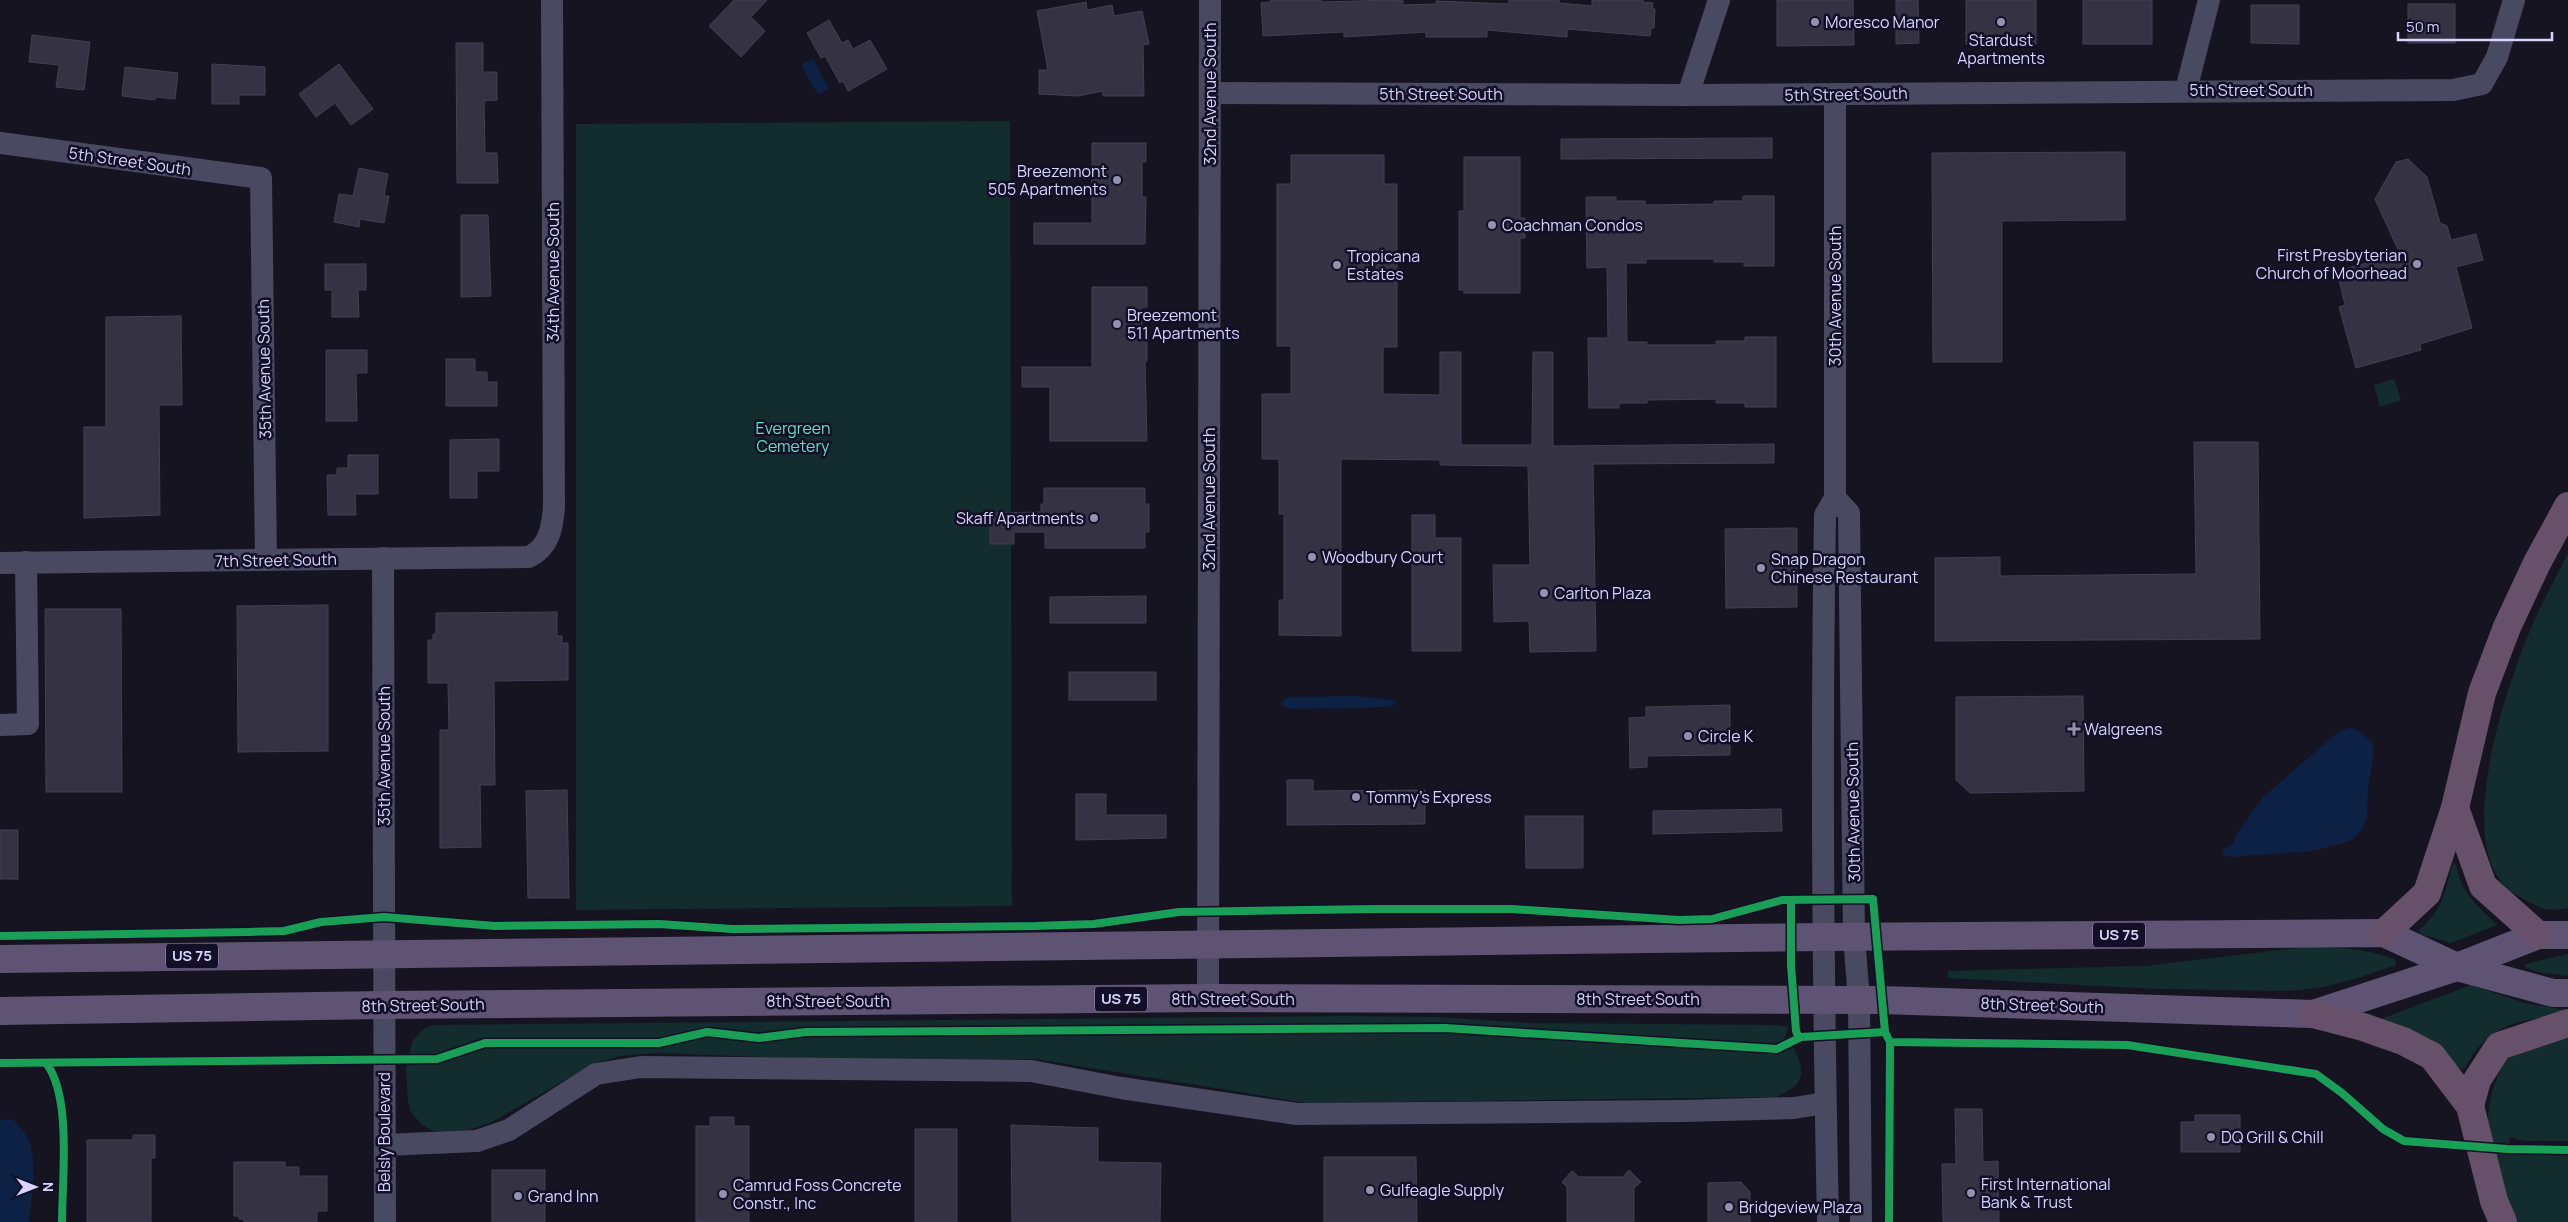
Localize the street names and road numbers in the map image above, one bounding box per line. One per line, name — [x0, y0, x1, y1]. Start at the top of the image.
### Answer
street label: 32nd Avenue South — [1199, 23, 1221, 165]
street label: 5th Street South — [2189, 79, 2313, 101]
street label: 5th Street South — [1784, 82, 1908, 106]
street label: 5th Street South — [1379, 83, 1503, 105]
street label: 5th Street South — [67, 142, 193, 180]
street label: 34th Avenue South — [542, 202, 564, 342]
street label: 30th Avenue South — [1824, 226, 1846, 366]
street label: 35th Avenue South — [252, 299, 276, 439]
street label: 32nd Avenue South — [1198, 428, 1220, 570]
street label: 7th Street South — [215, 548, 337, 572]
street label: 35th Avenue South — [373, 686, 395, 826]
street label: 30th Avenue South — [1841, 742, 1865, 882]
road number: US 75 — [2093, 922, 2145, 948]
road number: US 75 — [166, 944, 218, 968]
road number: US 75 — [1095, 986, 1147, 1012]
street label: 8th Street South — [1171, 988, 1295, 1010]
street label: 8th Street South — [1576, 988, 1700, 1010]
street label: 8th Street South — [766, 990, 890, 1012]
street label: 8th Street South — [1980, 992, 2104, 1018]
street label: 8th Street South — [361, 993, 485, 1017]
street label: Belsly Boulevard — [373, 1072, 395, 1192]

